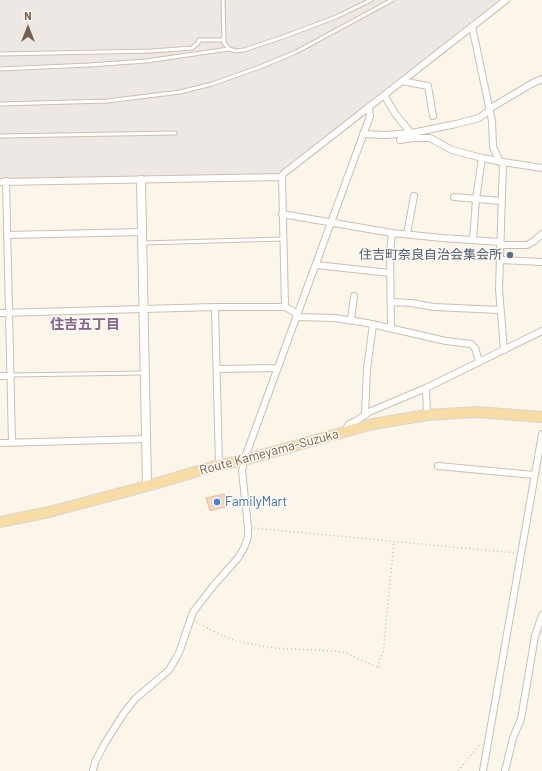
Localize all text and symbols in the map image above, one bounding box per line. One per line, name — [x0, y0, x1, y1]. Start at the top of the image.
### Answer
north arrow — [8, 8, 48, 48]
text: N — [24, 9, 32, 22]
place label: 住吉町奈良自治会集会所 — [359, 247, 502, 263]
marker: 住吉町奈良自治会集会所 — [505, 250, 515, 260]
district label: 住吉五丁目 — [50, 316, 120, 332]
street label: Route Kameyama-Suzuka — [198, 426, 340, 478]
place label: FamilyMart — [225, 494, 287, 510]
marker: FamilyMart — [212, 497, 222, 507]

